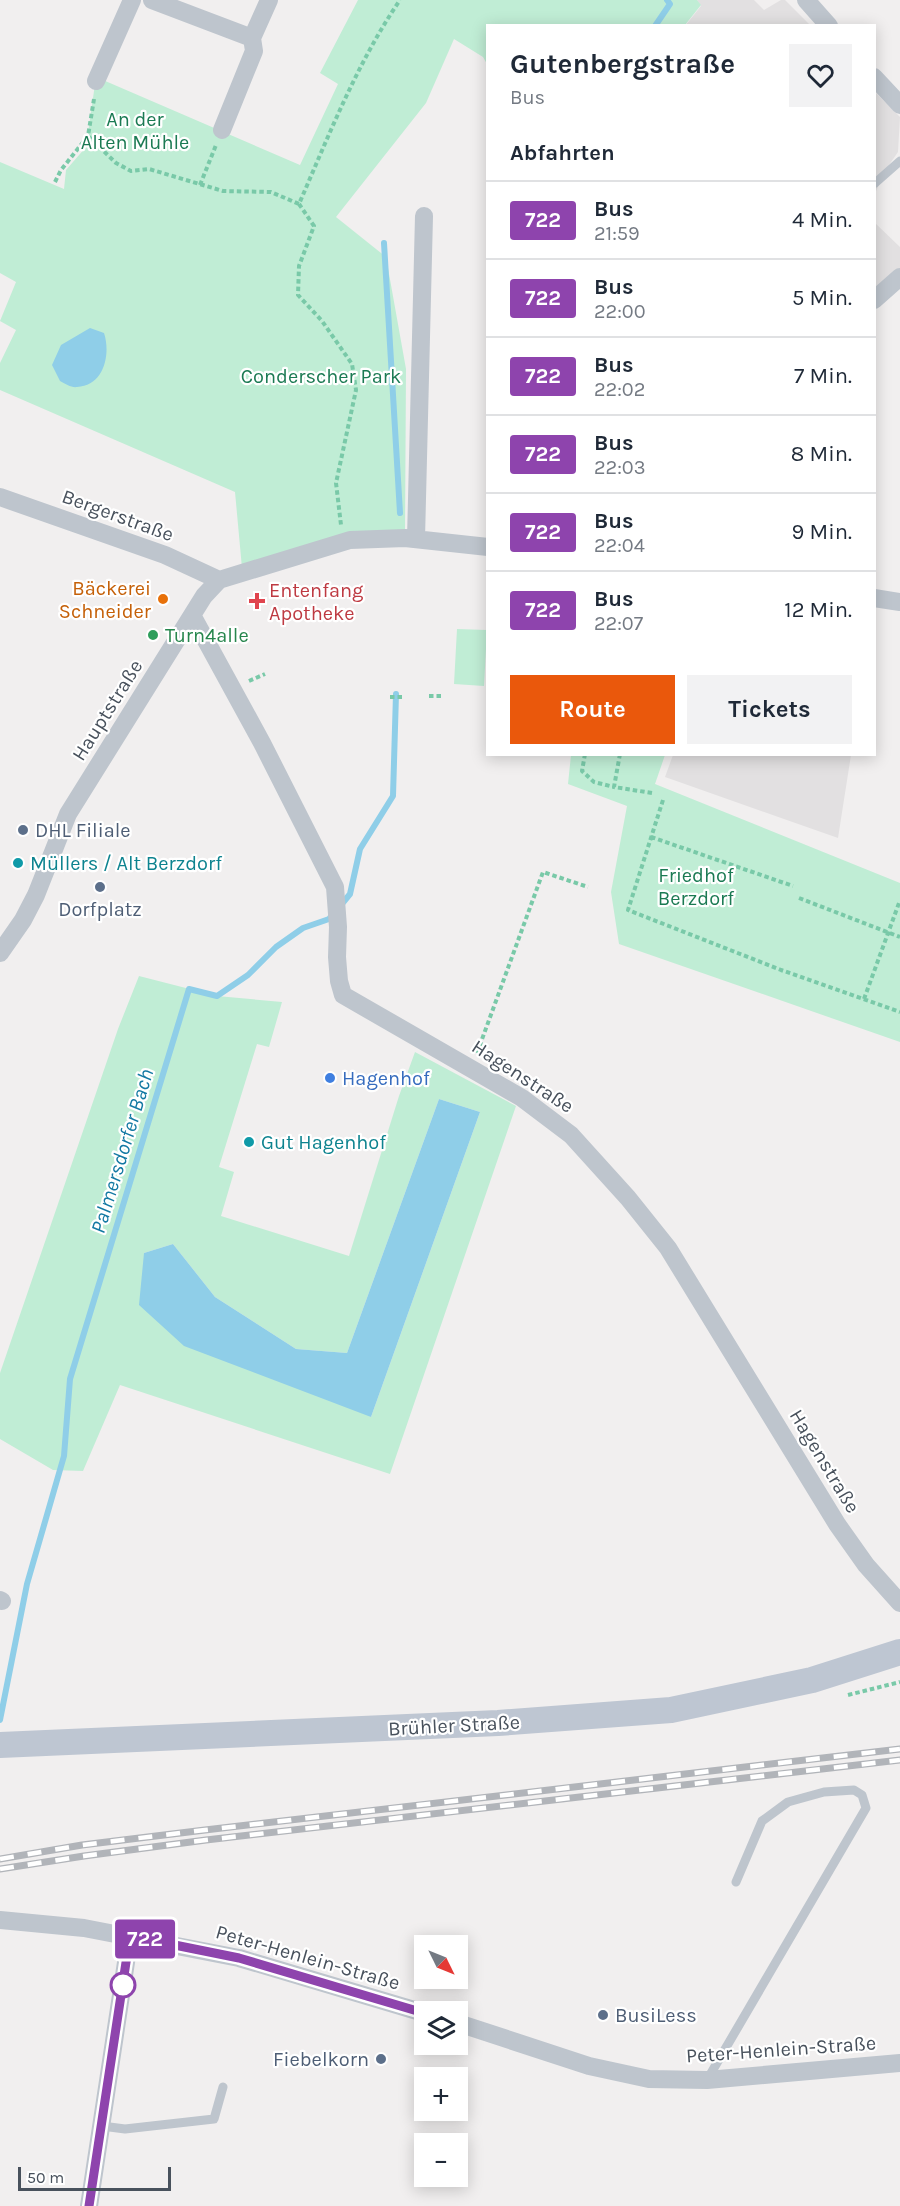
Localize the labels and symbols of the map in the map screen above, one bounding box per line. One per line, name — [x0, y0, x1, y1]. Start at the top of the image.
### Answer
park label: An der Alten Mühle — [81, 108, 189, 154]
park label: Conderscher Park — [241, 365, 401, 388]
street label: Bergerstraße — [59, 485, 177, 546]
place label: Bäckerei Schneider — [59, 577, 152, 623]
place label: Entenfang Apotheke — [269, 579, 363, 625]
marker: Bäckerei Schneider — [156, 592, 170, 606]
marker: Entenfang Apotheke — [250, 594, 264, 608]
place label: Turn4alle — [165, 624, 249, 647]
marker: Turn4alle — [146, 628, 160, 642]
street label: Hauptstraße — [67, 656, 148, 765]
place label: DHL Filiale — [35, 819, 131, 842]
marker: DHL Filiale — [16, 823, 30, 837]
place label: Müllers / Alt Berzdorf — [30, 852, 222, 875]
marker: Müllers / Alt Berzdorf — [11, 856, 25, 870]
park label: Friedhof Berzdorf — [658, 864, 734, 910]
marker: Dorfplatz — [93, 880, 107, 894]
place label: Dorfplatz — [58, 898, 142, 921]
street label: Hagenstraße — [467, 1035, 578, 1118]
water label: Palmersdorfer Bach — [86, 1066, 158, 1236]
place label: Hagenhof — [342, 1067, 430, 1090]
marker: Hagenhof — [323, 1071, 337, 1085]
place label: Gut Hagenhof — [261, 1131, 386, 1154]
marker: Gut Hagenhof — [242, 1135, 256, 1149]
street label: Hagenstraße — [785, 1405, 865, 1517]
street label: Brühler Straße — [387, 1711, 521, 1740]
line badge: 722 — [110, 1920, 180, 1958]
street label: Peter-Henlein-Straße — [213, 1920, 402, 1995]
north arrow — [414, 1935, 468, 1989]
unlabelled marker — [110, 1972, 136, 1998]
place label: BusiLess — [615, 2004, 697, 2027]
marker: BusiLess — [596, 2008, 610, 2022]
street label: Peter-Henlein-Straße — [685, 2031, 877, 2068]
place label: Fiebelkorn — [273, 2048, 369, 2071]
marker: Fiebelkorn — [374, 2052, 388, 2066]
scale bar — [18, 2164, 171, 2192]

